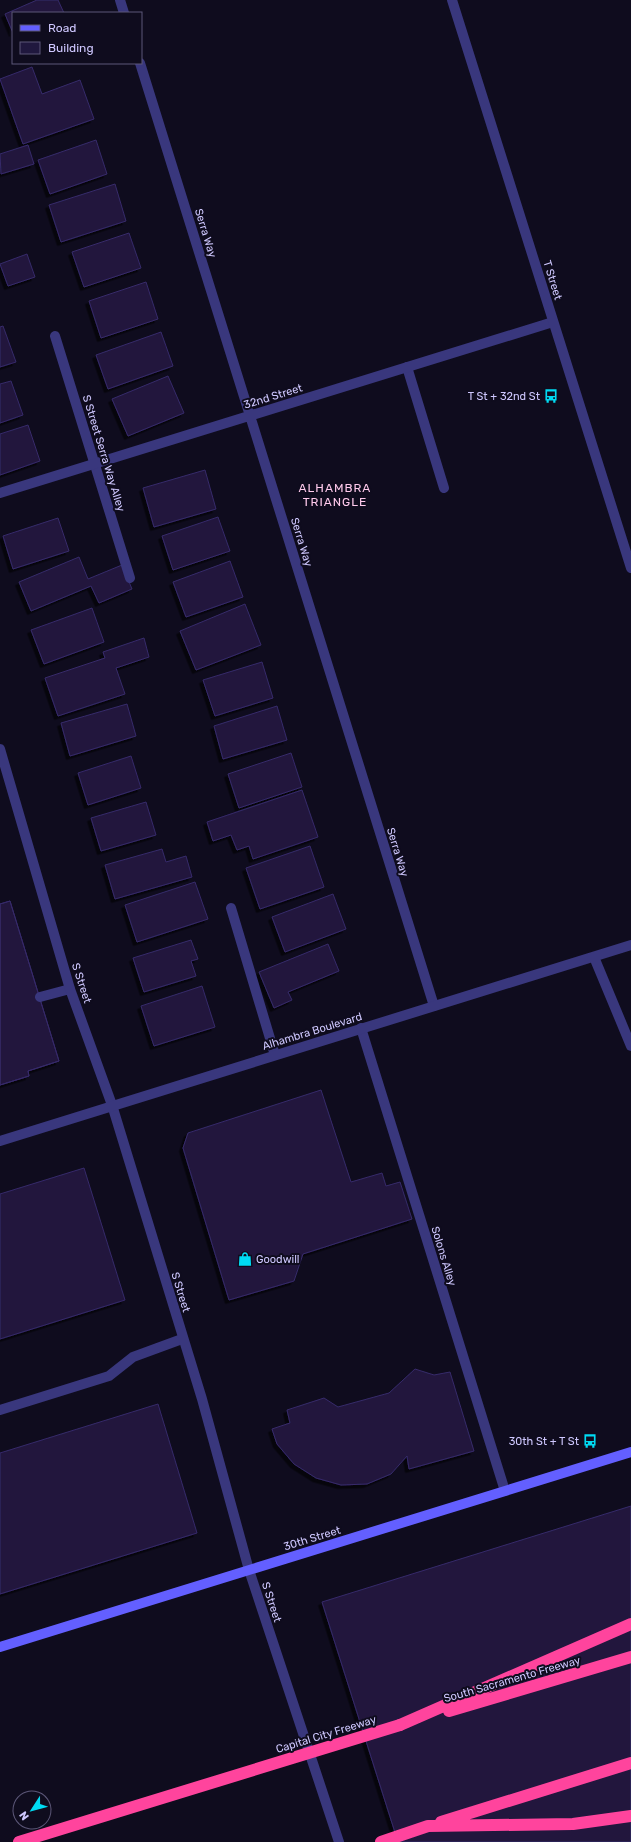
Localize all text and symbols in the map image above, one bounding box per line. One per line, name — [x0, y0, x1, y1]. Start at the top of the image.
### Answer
legend — [12, 12, 142, 64]
text: Road — [48, 21, 76, 35]
text: Building — [48, 41, 94, 55]
street label: Serra Way — [192, 207, 219, 259]
street label: T Street — [540, 259, 565, 302]
street label: 32nd Street — [242, 381, 305, 412]
bus stop icon: T St + 32nd St — [543, 388, 559, 404]
place label: T St + 32nd St — [468, 390, 541, 403]
street label: S Street Serra Way Alley — [80, 393, 127, 513]
district label: ALHAMBRA TRIANGLE — [299, 481, 371, 509]
street label: Serra Way — [288, 516, 315, 568]
street label: Serra Way — [384, 826, 411, 878]
street label: S Street — [69, 961, 94, 1005]
street label: Alhambra Boulevard — [261, 1010, 364, 1053]
street label: Solons Alley — [428, 1225, 459, 1287]
shop icon: Goodwill — [237, 1251, 253, 1267]
place label: Goodwill — [256, 1253, 300, 1266]
street label: S Street — [168, 1270, 193, 1314]
bus stop icon: 30th St + T St — [582, 1433, 598, 1449]
place label: 30th St + T St — [509, 1435, 580, 1448]
street label: 30th Street — [282, 1523, 343, 1553]
street label: S Street — [259, 1580, 284, 1624]
street label: South Sacramento Freeway — [442, 1654, 582, 1705]
street label: Capital City Freeway — [274, 1713, 378, 1756]
north arrow — [12, 1790, 52, 1830]
text: N — [17, 1808, 32, 1823]

